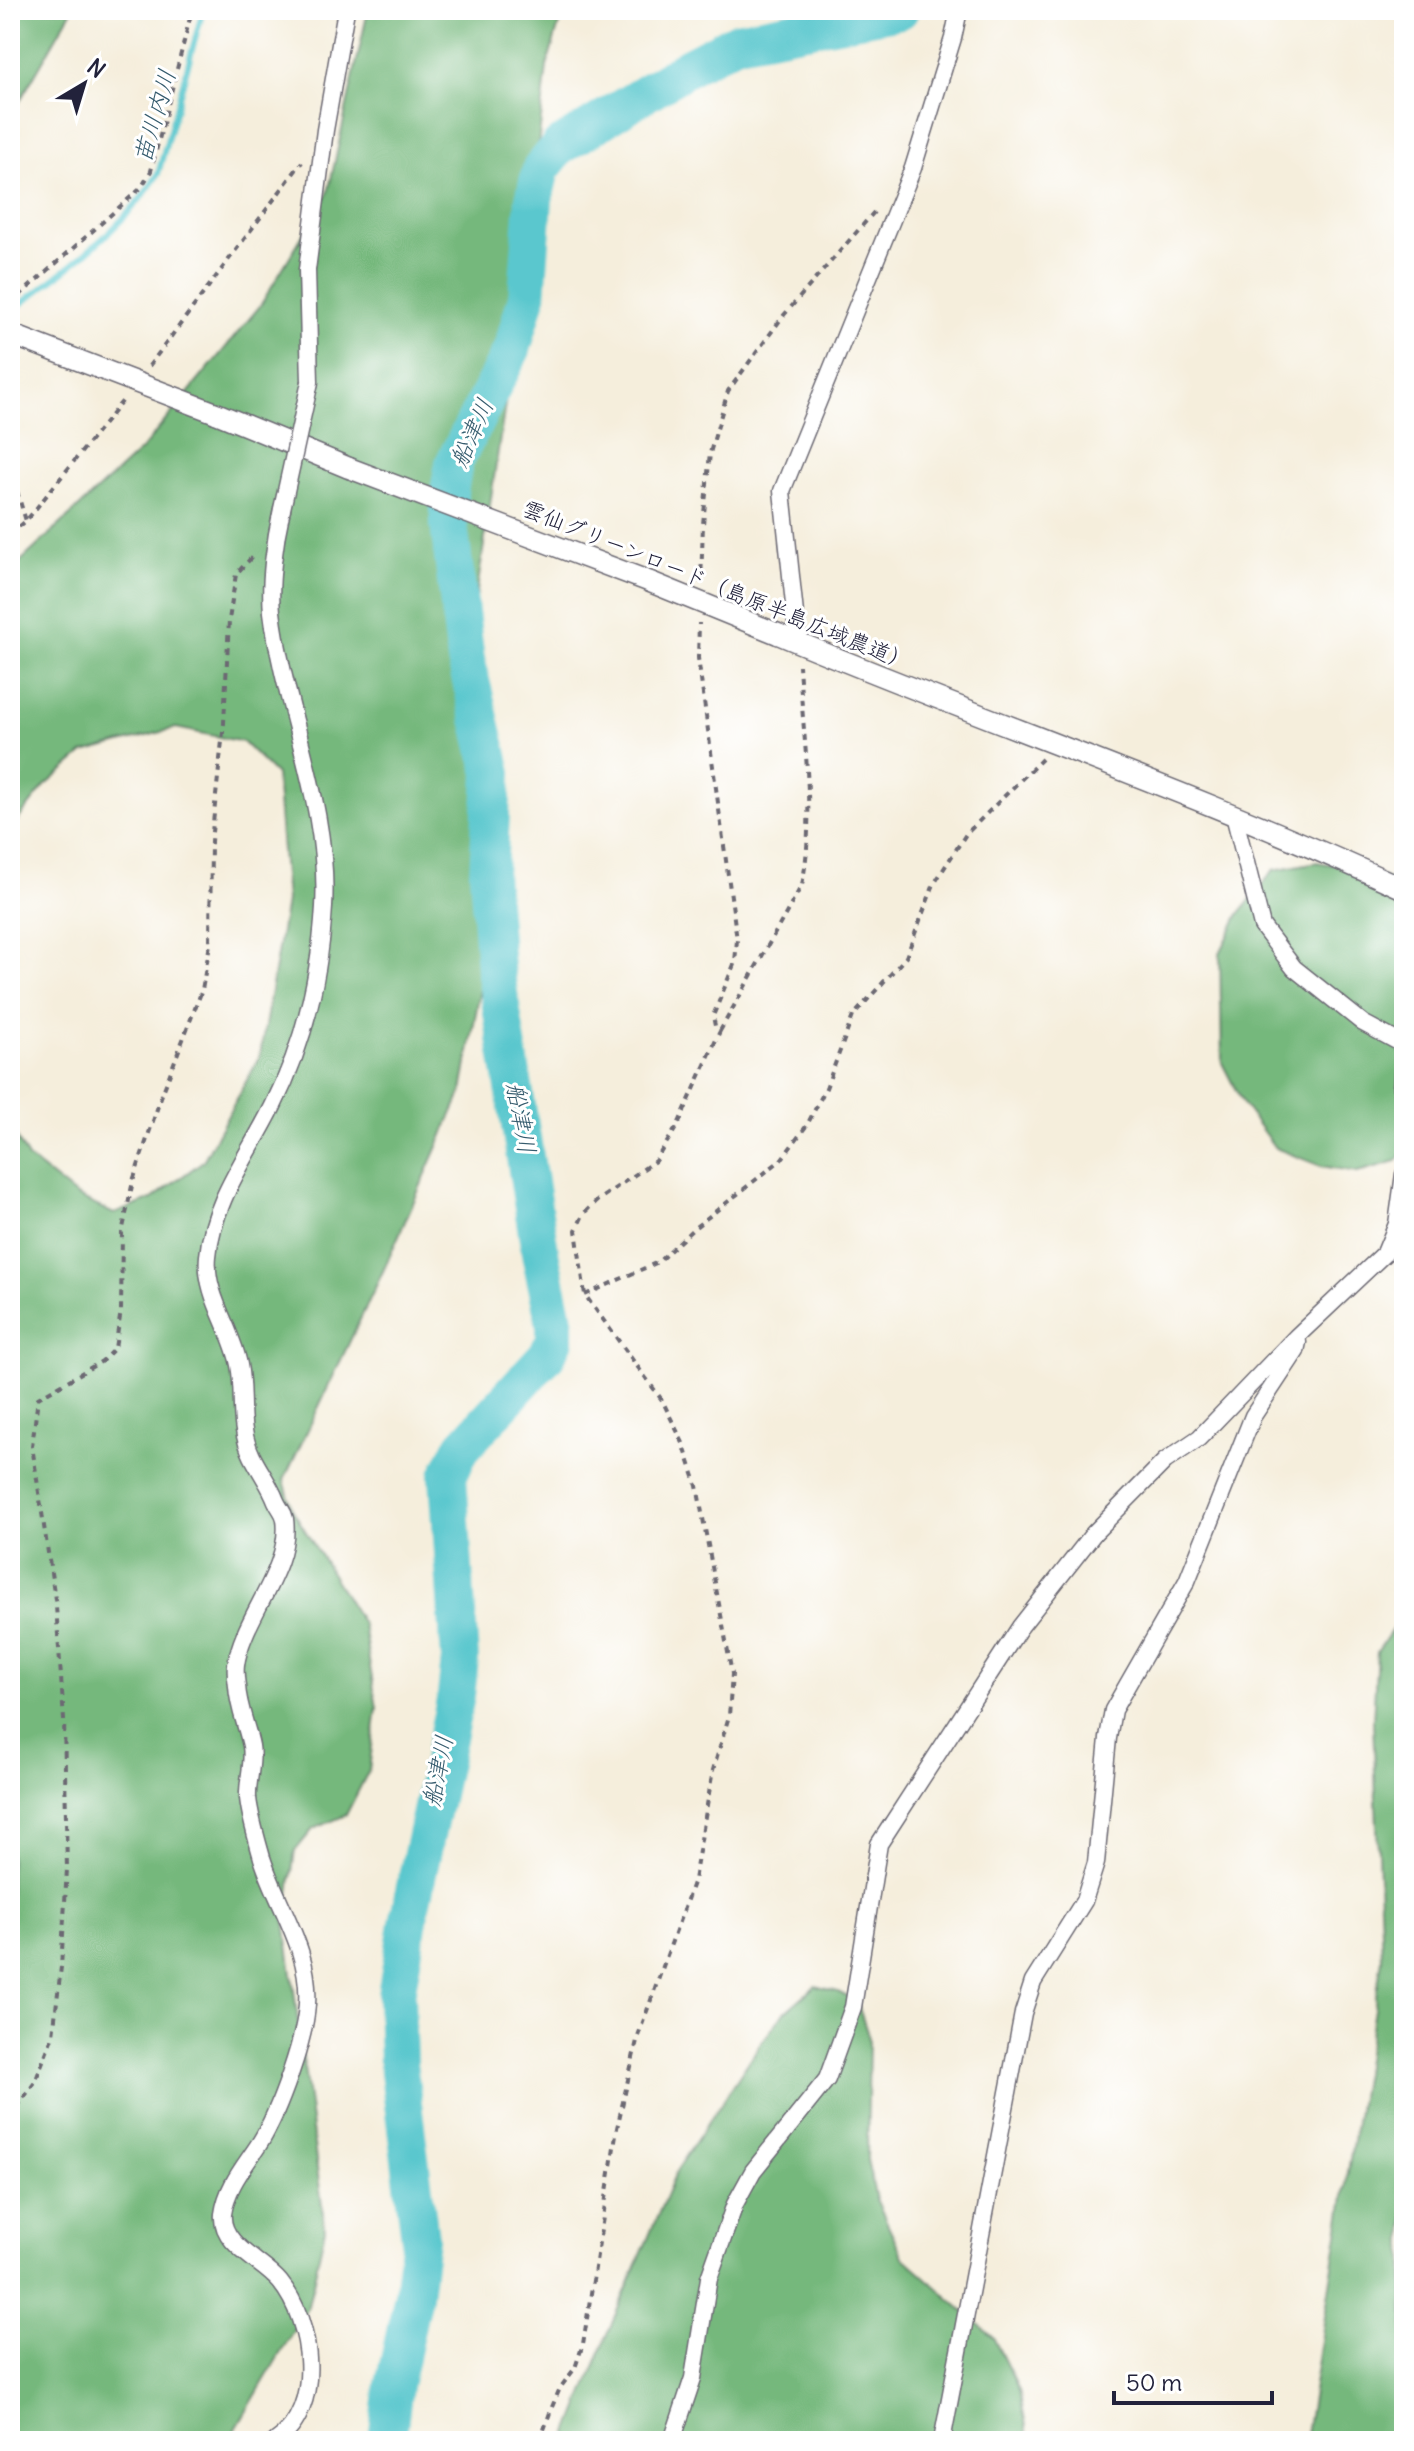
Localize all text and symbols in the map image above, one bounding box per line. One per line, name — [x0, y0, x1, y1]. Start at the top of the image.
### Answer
north arrow — [44, 44, 124, 124]
text: N — [82, 53, 111, 84]
water label: 苗川内川 — [126, 65, 182, 166]
water label: 船津川 — [443, 394, 499, 472]
street label: 雲仙グリーンロード（島原半島広域農道） — [519, 494, 915, 676]
water label: 船津川 — [501, 1080, 543, 1156]
water label: 船津川 — [415, 1733, 459, 1809]
scale bar — [1114, 2355, 1272, 2405]
text: 50 m — [1126, 2367, 1182, 2397]

